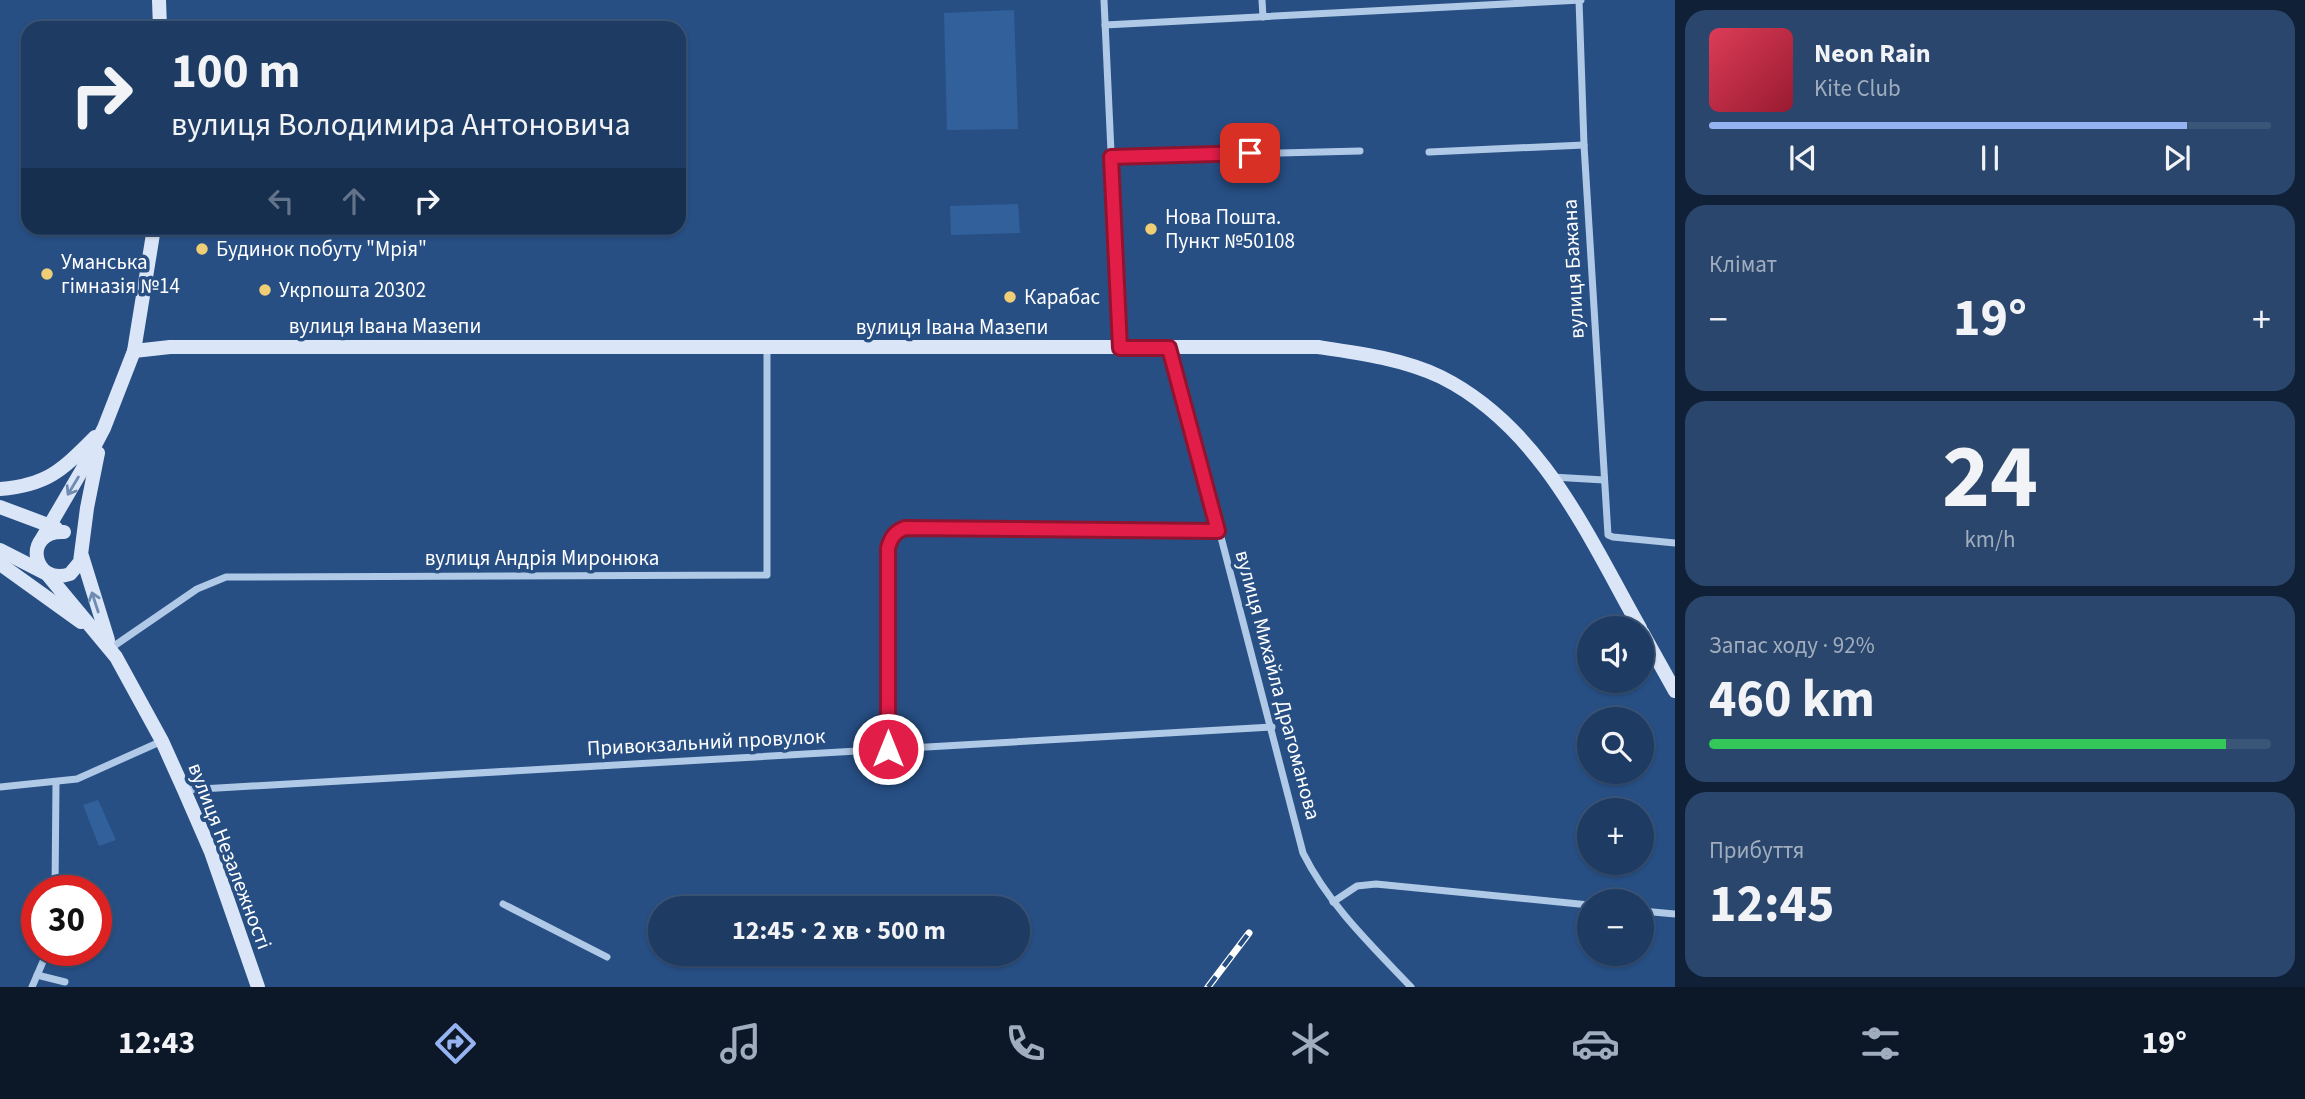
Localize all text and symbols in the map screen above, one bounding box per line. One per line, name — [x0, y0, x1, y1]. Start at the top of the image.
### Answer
text: Neon Rain — [1814, 35, 1931, 72]
text: 100 m — [171, 37, 300, 107]
icon: right — [56, 49, 147, 140]
text: Kite Club — [1814, 72, 1901, 105]
text: вулиця Володимира Антоновича — [171, 102, 631, 148]
pin — [1220, 123, 1280, 183]
icon: arrive — [1231, 134, 1269, 172]
icon: previous — [1784, 139, 1822, 177]
icon: pause — [1971, 139, 2009, 177]
icon: next — [2158, 139, 2196, 177]
icon: left — [262, 182, 300, 220]
icon: ahead — [335, 182, 373, 220]
icon: right — [408, 182, 446, 220]
street label: вулиця Бажана — [1554, 198, 1592, 340]
place label: Нова Пошта. Пункт №50108 — [1165, 202, 1295, 256]
marker: Нова Пошта. Пункт №50108 — [1143, 221, 1159, 237]
place label: Будинок побуту "Мрія" — [216, 234, 427, 264]
marker: Будинок побуту "Мрія" — [194, 241, 210, 257]
place label: Уманська гімназія №14 — [61, 247, 180, 301]
text: Клімат — [1709, 248, 1777, 281]
marker: Уманська гімназія №14 — [39, 266, 55, 282]
place label: Укрпошта 20302 — [279, 275, 426, 305]
marker: Укрпошта 20302 — [257, 282, 273, 298]
place label: Карабас — [1024, 282, 1100, 312]
text: 19° — [1953, 282, 2027, 356]
marker: Карабас — [1002, 289, 1018, 305]
text: − — [1709, 293, 1728, 347]
text: + — [2252, 293, 2271, 347]
street label: вулиця Івана Мазепи — [289, 311, 481, 341]
street label: вулиця Івана Мазепи — [856, 312, 1048, 342]
text: 24 — [1942, 413, 2038, 542]
one-way arrow — [66, 475, 80, 495]
text: km/h — [1964, 523, 2016, 556]
street label: вулиця Андрія Миронюка — [425, 543, 659, 573]
street label: вулиця Михайла Драгоманова — [1228, 547, 1328, 823]
one-way arrow — [87, 591, 100, 613]
map controls — [1577, 616, 1654, 966]
button: sound — [1577, 616, 1654, 693]
text: Запас ходу · 92% — [1709, 629, 1875, 662]
text: 460 km — [1709, 663, 1875, 737]
button: search — [1577, 707, 1654, 784]
position arrow — [851, 712, 925, 786]
street label: Привокзальний провулок — [586, 721, 827, 763]
street label: вулиця Незалежності — [181, 758, 279, 954]
button: + — [1577, 798, 1654, 875]
text: Прибуття — [1709, 834, 1804, 867]
text: 12:45 — [1709, 868, 1834, 942]
speed limit sign: 30 — [21, 875, 112, 966]
button: − — [1577, 889, 1654, 966]
text: 12:45 · 2 хв · 500 m — [732, 912, 946, 949]
icon: directions — [431, 1019, 480, 1068]
icon: music — [716, 1019, 765, 1068]
icon: phone — [1001, 1019, 1050, 1068]
icon: climate — [1286, 1019, 1335, 1068]
icon: car — [1571, 1019, 1620, 1068]
icon: filters — [1856, 1019, 1905, 1068]
text: 12:43 — [118, 1020, 195, 1066]
text: 19° — [2141, 1020, 2187, 1066]

